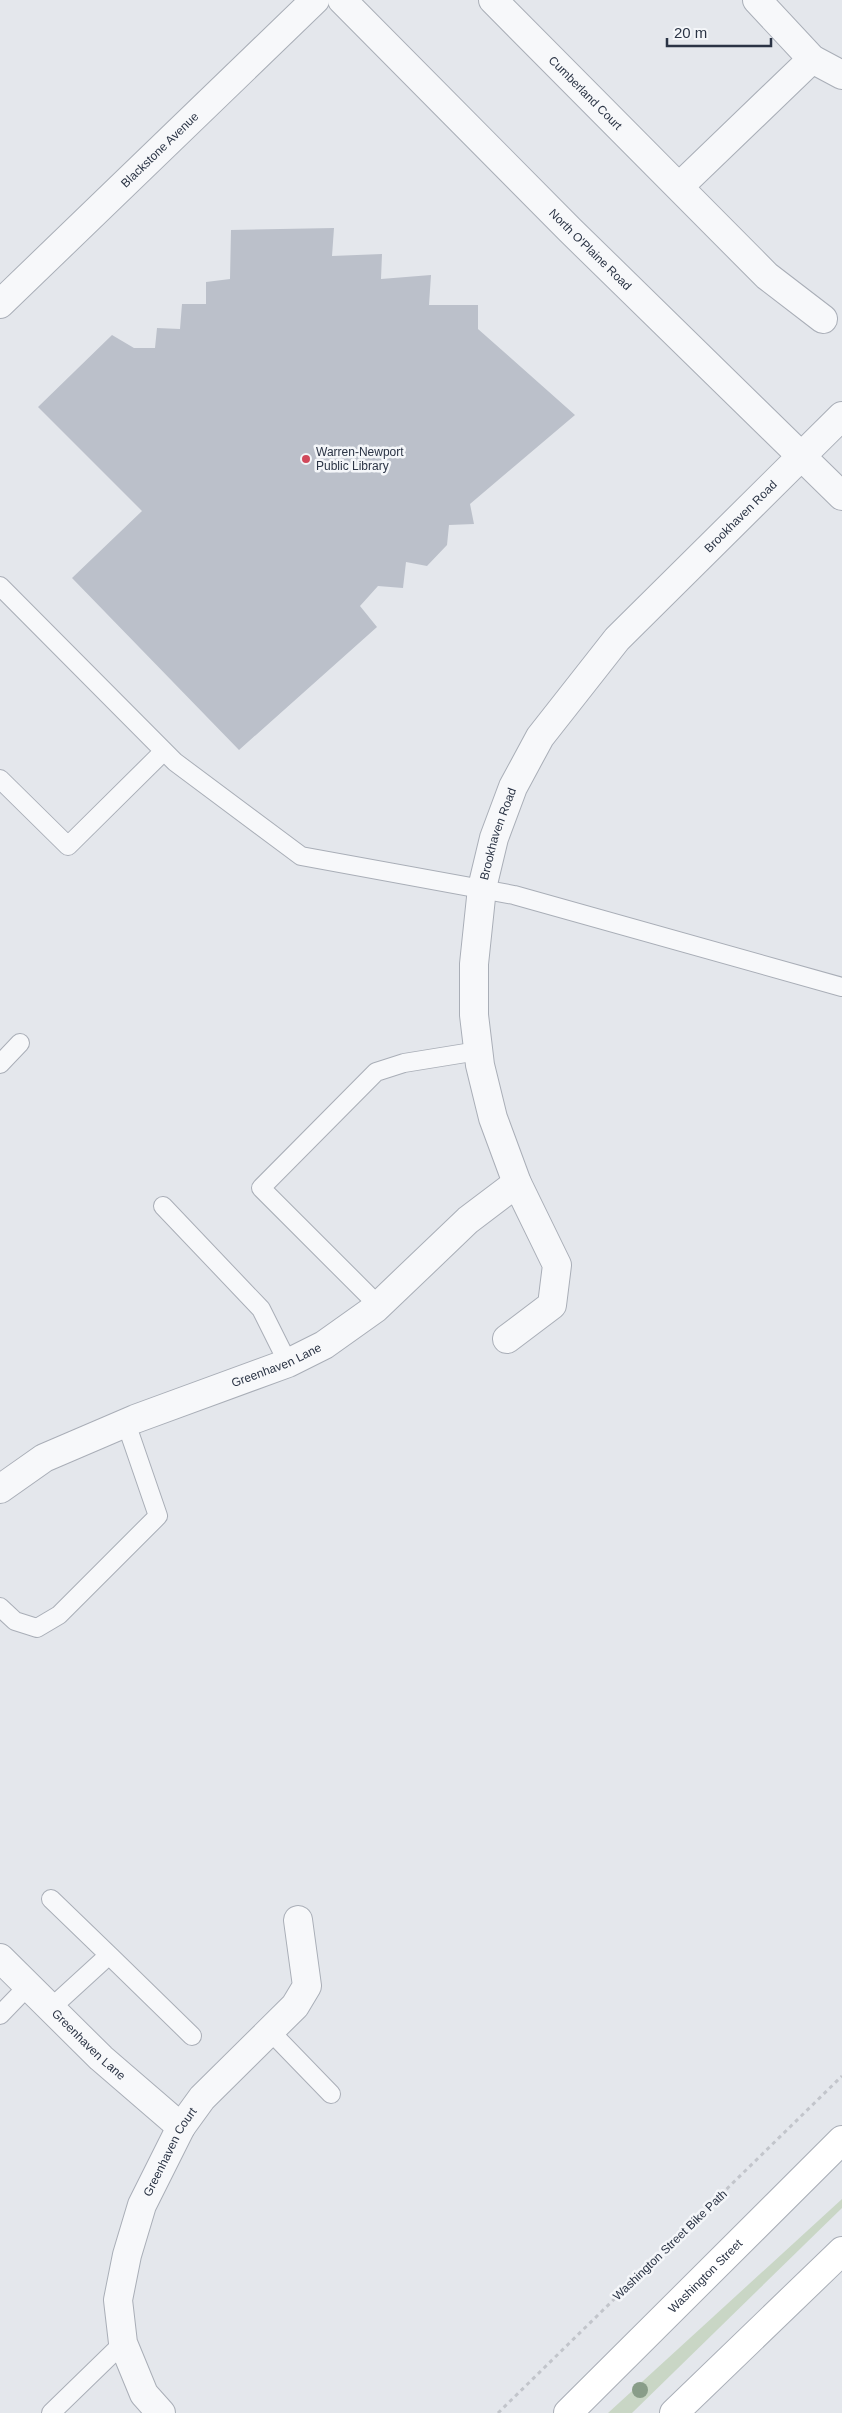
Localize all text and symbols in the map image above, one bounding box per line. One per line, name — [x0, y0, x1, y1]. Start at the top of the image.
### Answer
scale bar — [667, 15, 771, 47]
text: 20 m — [674, 24, 707, 41]
street label: Cumberland Court — [546, 53, 625, 133]
street label: Blackstone Avenue — [118, 109, 202, 190]
street label: North O'Plaine Road — [546, 206, 634, 293]
place label: Warren-Newport Public Library — [316, 445, 404, 473]
marker: Warren-Newport Public Library — [300, 453, 312, 465]
street label: Brookhaven Road — [702, 478, 780, 555]
street label: Brookhaven Road — [477, 786, 519, 882]
street label: Greenhaven Lane — [229, 1340, 324, 1390]
street label: Greenhaven Lane — [49, 2006, 129, 2083]
street label: Greenhaven Court — [140, 2104, 200, 2199]
street label: Washington Street Bike Path — [610, 2187, 730, 2303]
street label: Washington Street — [665, 2237, 745, 2317]

